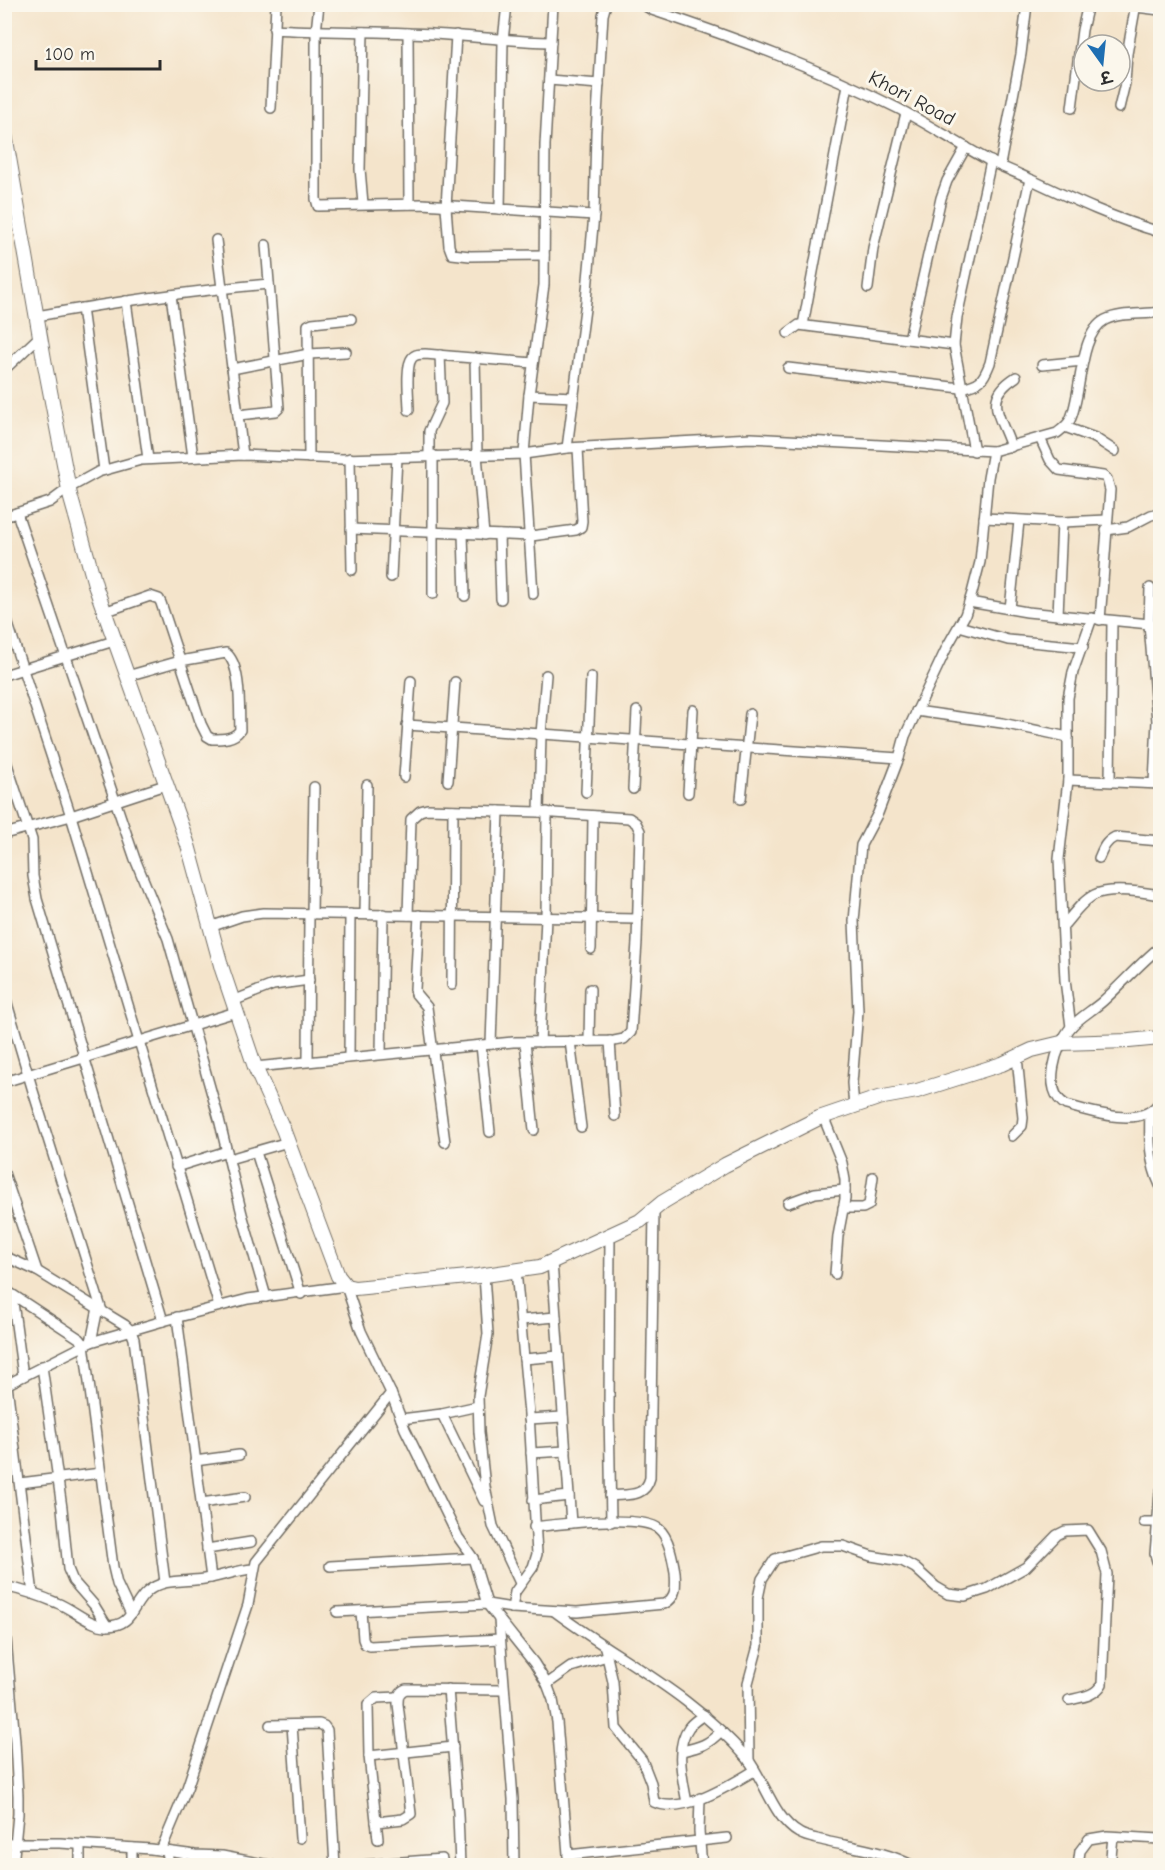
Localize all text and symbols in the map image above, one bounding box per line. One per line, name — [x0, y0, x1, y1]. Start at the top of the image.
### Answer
scale bar — [36, 33, 160, 71]
north arrow — [1072, 33, 1132, 93]
text: 100 m — [45, 44, 95, 65]
street label: Khori Road — [865, 66, 959, 130]
text: उ — [1097, 66, 1115, 87]

